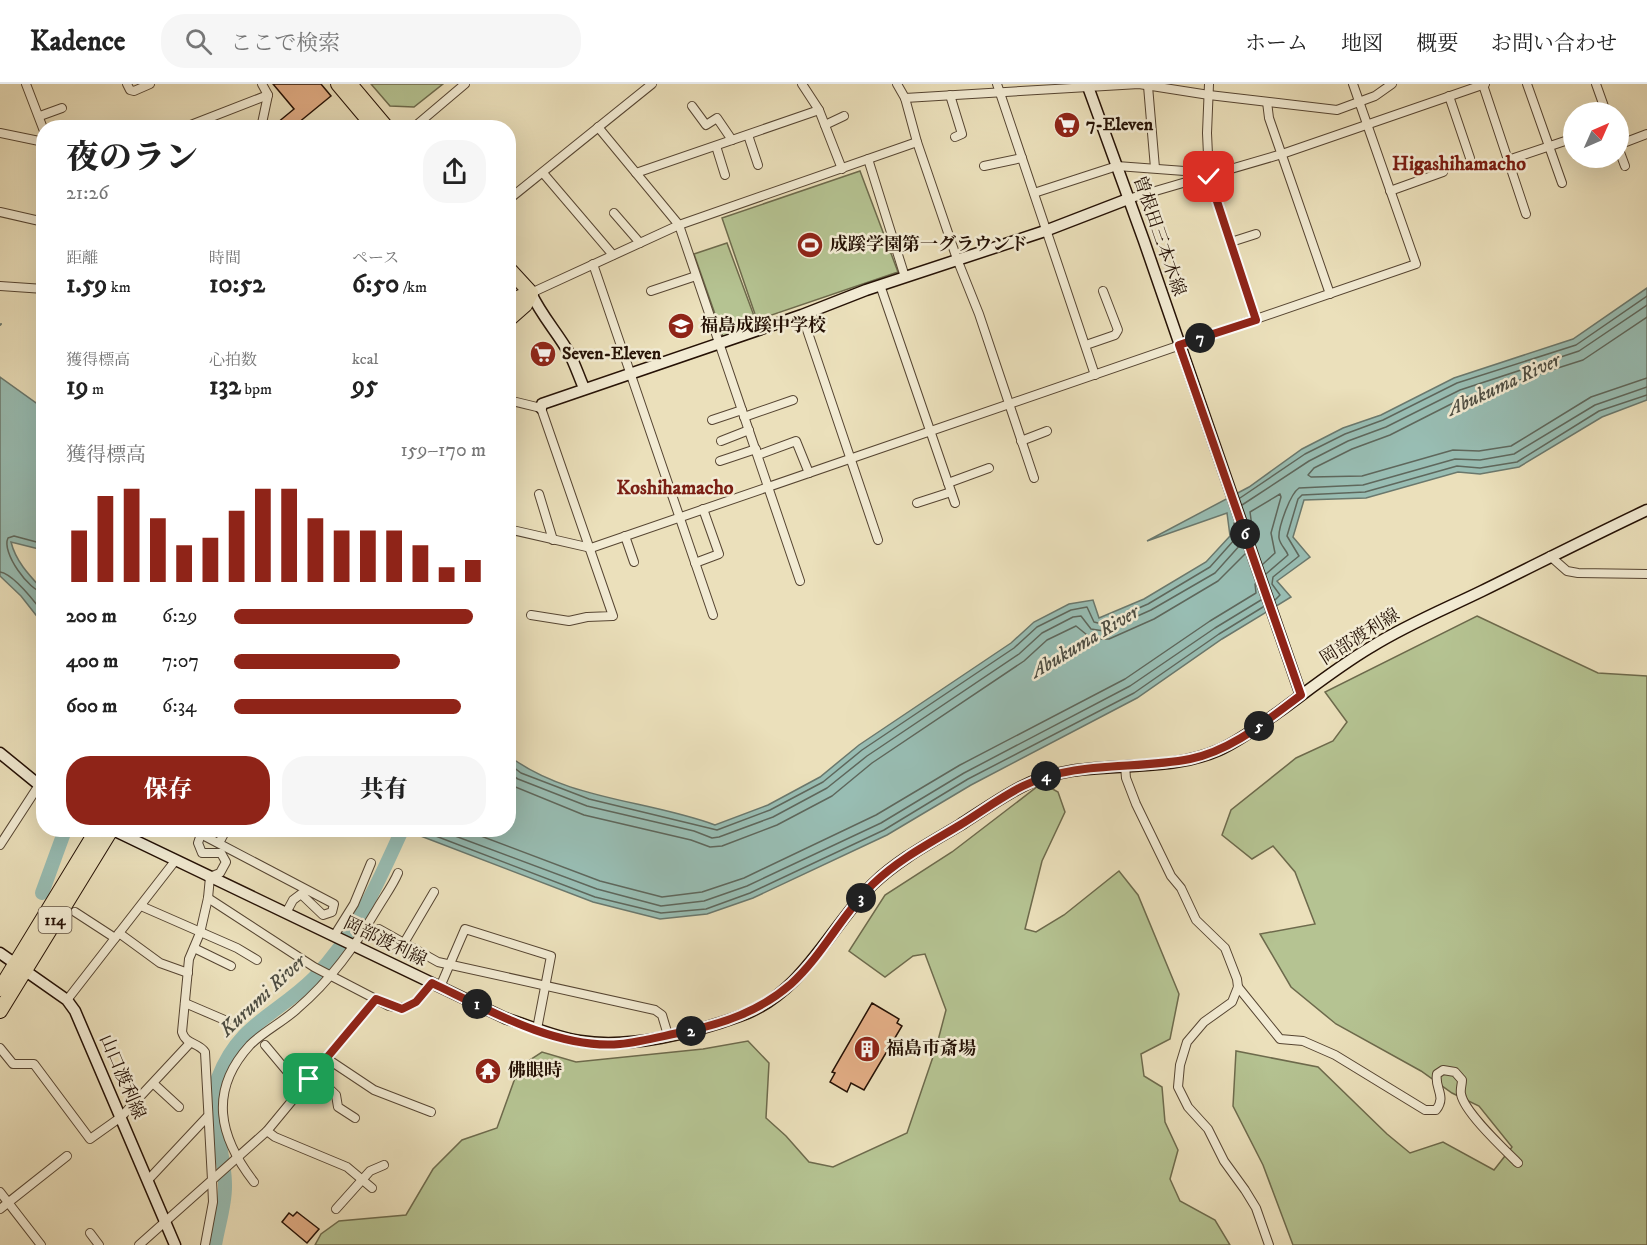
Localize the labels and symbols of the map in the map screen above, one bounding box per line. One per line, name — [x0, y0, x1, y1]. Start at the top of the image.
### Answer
north arrow — [1563, 102, 1629, 168]
supermarket icon: 7-Eleven — [1052, 110, 1082, 140]
place label: 7-Eleven — [1086, 114, 1154, 136]
pin — [1183, 151, 1234, 202]
district label: Higashihamacho — [1392, 152, 1526, 177]
street label: 曽根田三本木線 — [1128, 173, 1190, 299]
sports icon: 成蹊学園第一グラウンド — [795, 230, 825, 260]
place label: 成蹊学園第一グラウンド — [830, 234, 1028, 256]
school or university icon: 福島成蹊中学校 — [666, 311, 696, 341]
place label: 福島成蹊中学校 — [700, 315, 826, 337]
pin: 7 — [1185, 323, 1215, 353]
supermarket icon: Seven-Eleven — [528, 339, 558, 369]
place label: Seven-Eleven — [562, 343, 662, 365]
water label: Abukuma River — [1442, 347, 1566, 423]
district label: Koshihamacho — [616, 476, 734, 501]
pin: 6 — [1230, 519, 1260, 549]
water label: Abukuma River — [1025, 599, 1145, 685]
street label: 岡部渡利線 — [1316, 604, 1404, 670]
pin: 5 — [1244, 711, 1274, 741]
pin: 4 — [1031, 761, 1061, 791]
pin: 3 — [846, 883, 876, 913]
road number: 114 — [38, 907, 72, 933]
street label: 岡部渡利線 — [340, 912, 430, 972]
water label: Kurumi River — [214, 948, 313, 1043]
pin: 1 — [462, 989, 492, 1019]
pin: 2 — [676, 1016, 706, 1046]
street label: 山口渡利線 — [94, 1031, 150, 1123]
building icon: 福島市斎場 — [852, 1034, 882, 1064]
place label: 福島市斎場 — [886, 1038, 976, 1060]
pin — [283, 1053, 334, 1104]
temple icon: 佛眼時 — [473, 1056, 503, 1086]
place label: 佛眼時 — [508, 1060, 562, 1082]

